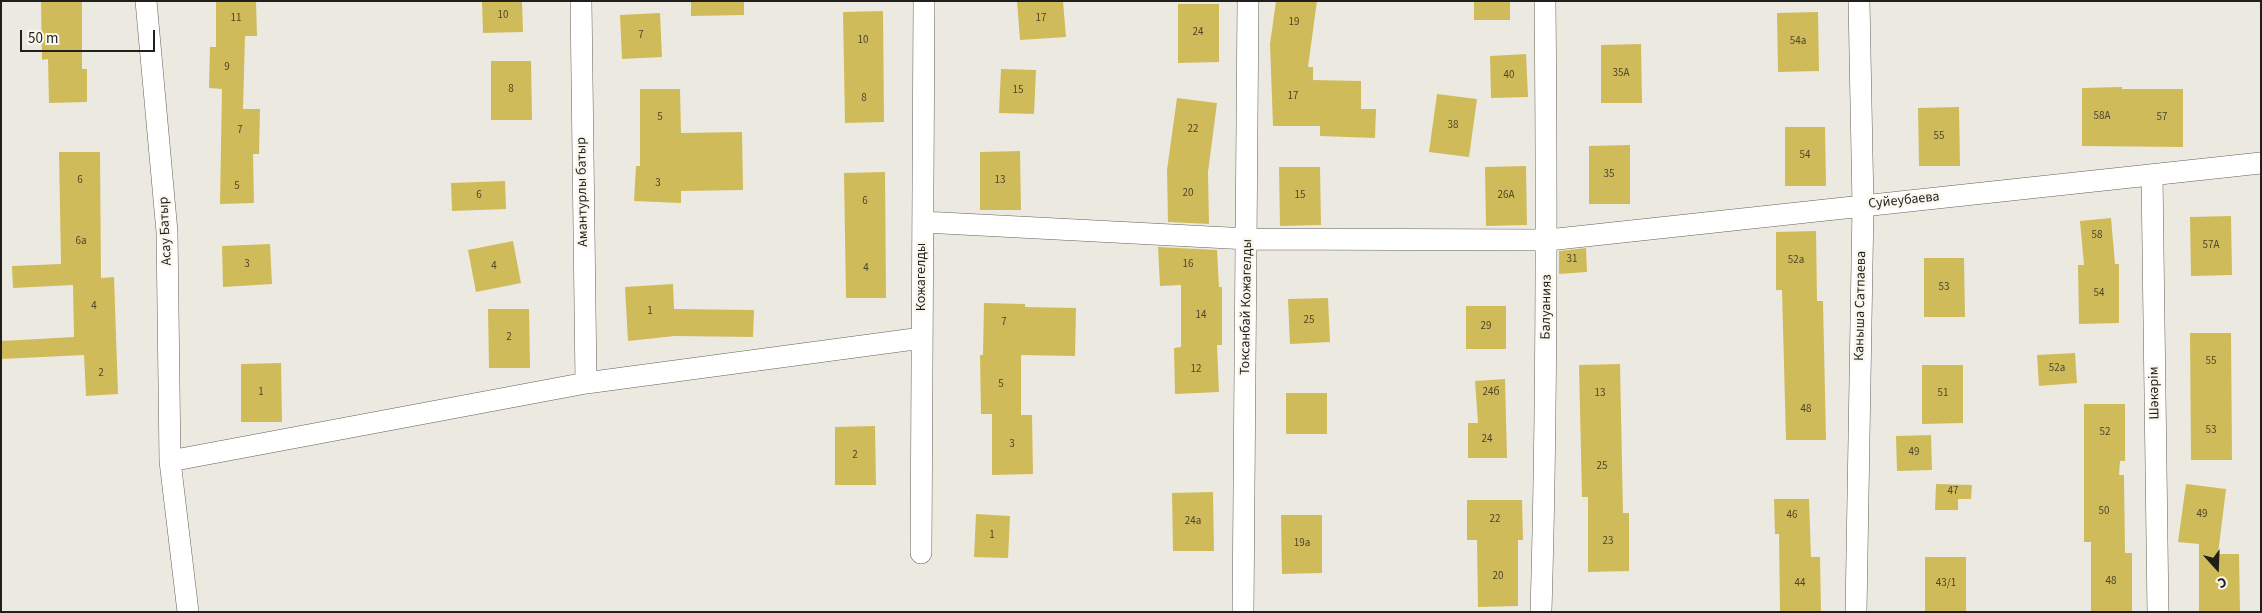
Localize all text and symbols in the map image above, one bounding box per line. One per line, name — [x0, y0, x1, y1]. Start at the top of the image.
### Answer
house number: 10 — [498, 9, 508, 23]
house number: 11 — [231, 12, 241, 26]
house number: 17 — [1036, 12, 1046, 26]
house number: 19 — [1289, 16, 1299, 30]
scale bar — [22, 20, 158, 52]
house number: 24 — [1193, 26, 1203, 40]
text: 50 m — [28, 28, 58, 49]
house number: 7 — [638, 29, 644, 43]
house number: 10 — [858, 34, 868, 48]
house number: 54а — [1790, 35, 1806, 49]
house number: 9 — [224, 61, 230, 75]
house number: 35А — [1613, 67, 1629, 81]
house number: 40 — [1504, 69, 1514, 83]
house number: 8 — [508, 83, 514, 97]
house number: 15 — [1013, 84, 1023, 98]
house number: 17 — [1288, 90, 1298, 104]
house number: 8 — [861, 92, 867, 106]
house number: 58А — [2094, 110, 2110, 124]
house number: 5 — [657, 111, 663, 125]
house number: 57 — [2157, 111, 2167, 125]
house number: 38 — [1448, 119, 1458, 133]
house number: 22 — [1188, 123, 1198, 137]
house number: 7 — [237, 124, 243, 138]
house number: 55 — [1934, 130, 1944, 144]
street label: Амантурлы батыр — [574, 137, 592, 247]
house number: 54 — [1800, 149, 1810, 163]
house number: 35 — [1604, 168, 1614, 182]
house number: 6 — [77, 174, 83, 188]
house number: 13 — [995, 174, 1005, 188]
house number: 3 — [655, 177, 661, 191]
house number: 5 — [234, 180, 240, 194]
house number: 20 — [1183, 187, 1193, 201]
house number: 6 — [476, 189, 482, 203]
house number: 15 — [1295, 189, 1305, 203]
house number: 26А — [1498, 189, 1514, 203]
street label: Суйеубаева — [1868, 189, 1940, 213]
house number: 6 — [862, 195, 868, 209]
street label: Асау Батыр — [156, 196, 176, 266]
house number: 58 — [2092, 229, 2102, 243]
house number: 6а — [75, 235, 87, 249]
street label: Токсанбай Кожагелды — [1237, 239, 1257, 375]
house number: 57А — [2203, 239, 2219, 253]
street label: Кожагелды — [914, 243, 930, 311]
street label: Каныша Сатпаева — [1852, 251, 1870, 361]
house number: 31 — [1567, 253, 1577, 267]
house number: 52а — [1788, 254, 1804, 268]
house number: 3 — [244, 258, 250, 272]
house number: 16 — [1183, 258, 1193, 272]
house number: 4 — [491, 260, 497, 274]
house number: 4 — [863, 262, 869, 276]
street label: Балуанияз — [1538, 274, 1556, 340]
house number: 53 — [1939, 281, 1949, 295]
house number: 54 — [2094, 287, 2104, 301]
house number: 4 — [91, 300, 97, 314]
house number: 1 — [647, 305, 653, 319]
house number: 14 — [1196, 309, 1206, 323]
house number: 25 — [1304, 314, 1314, 328]
house number: 7 — [1001, 316, 1007, 330]
house number: 29 — [1481, 320, 1491, 334]
house number: 2 — [506, 331, 512, 345]
house number: 55 — [2206, 355, 2216, 369]
house number: 52а — [2049, 362, 2065, 376]
house number: 12 — [1191, 363, 1201, 377]
street label: Шәкәрім — [2146, 366, 2164, 420]
house number: 2 — [98, 367, 104, 381]
house number: 5 — [998, 378, 1004, 392]
house number: 1 — [258, 386, 264, 400]
house number: 24б — [1483, 386, 1499, 400]
house number: 13 — [1595, 387, 1605, 401]
house number: 51 — [1938, 387, 1948, 401]
house number: 48 — [1801, 403, 1811, 417]
house number: 53 — [2206, 424, 2216, 438]
house number: 52 — [2100, 426, 2110, 440]
house number: 24 — [1482, 433, 1492, 447]
house number: 3 — [1009, 438, 1015, 452]
house number: 49 — [1909, 446, 1919, 460]
house number: 2 — [852, 449, 858, 463]
house number: 25 — [1597, 460, 1607, 474]
house number: 47 — [1948, 485, 1958, 499]
house number: 50 — [2099, 505, 2109, 519]
house number: 49 — [2197, 508, 2207, 522]
house number: 46 — [1787, 509, 1797, 523]
house number: 22 — [1490, 513, 1500, 527]
house number: 24а — [1185, 515, 1201, 529]
house number: 1 — [989, 529, 995, 543]
house number: 23 — [1603, 535, 1613, 549]
house number: 19а — [1294, 537, 1310, 551]
north arrow — [2192, 543, 2242, 593]
house number: 20 — [1493, 570, 1503, 584]
text: С — [2215, 571, 2229, 593]
house number: 48 — [2106, 575, 2116, 589]
house number: 44 — [1795, 577, 1805, 591]
house number: 43/1 — [1936, 577, 1956, 591]

